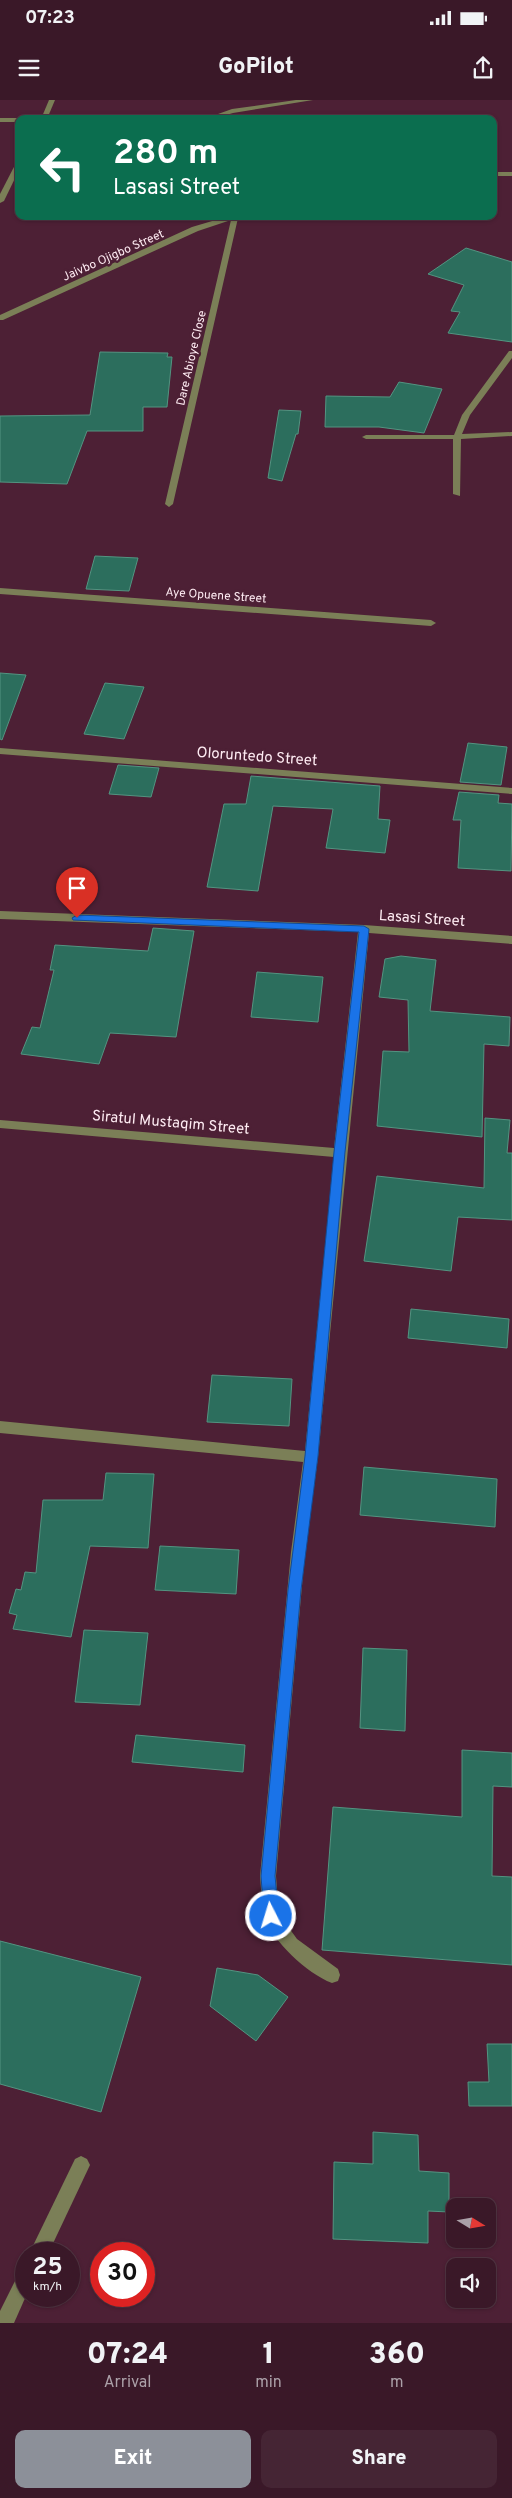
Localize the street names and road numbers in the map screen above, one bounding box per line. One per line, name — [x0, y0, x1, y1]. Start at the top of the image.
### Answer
street label: Jaivbo Ojigbo Street — [60, 226, 167, 286]
street label: Dare Abioye Close — [173, 309, 211, 407]
street label: Aye Opuene Street — [165, 584, 267, 608]
street label: Oloruntedo Street — [196, 744, 318, 771]
street label: Lasasi Street — [378, 907, 466, 932]
street label: Siratul Mustaqim Street — [91, 1107, 250, 1140]

